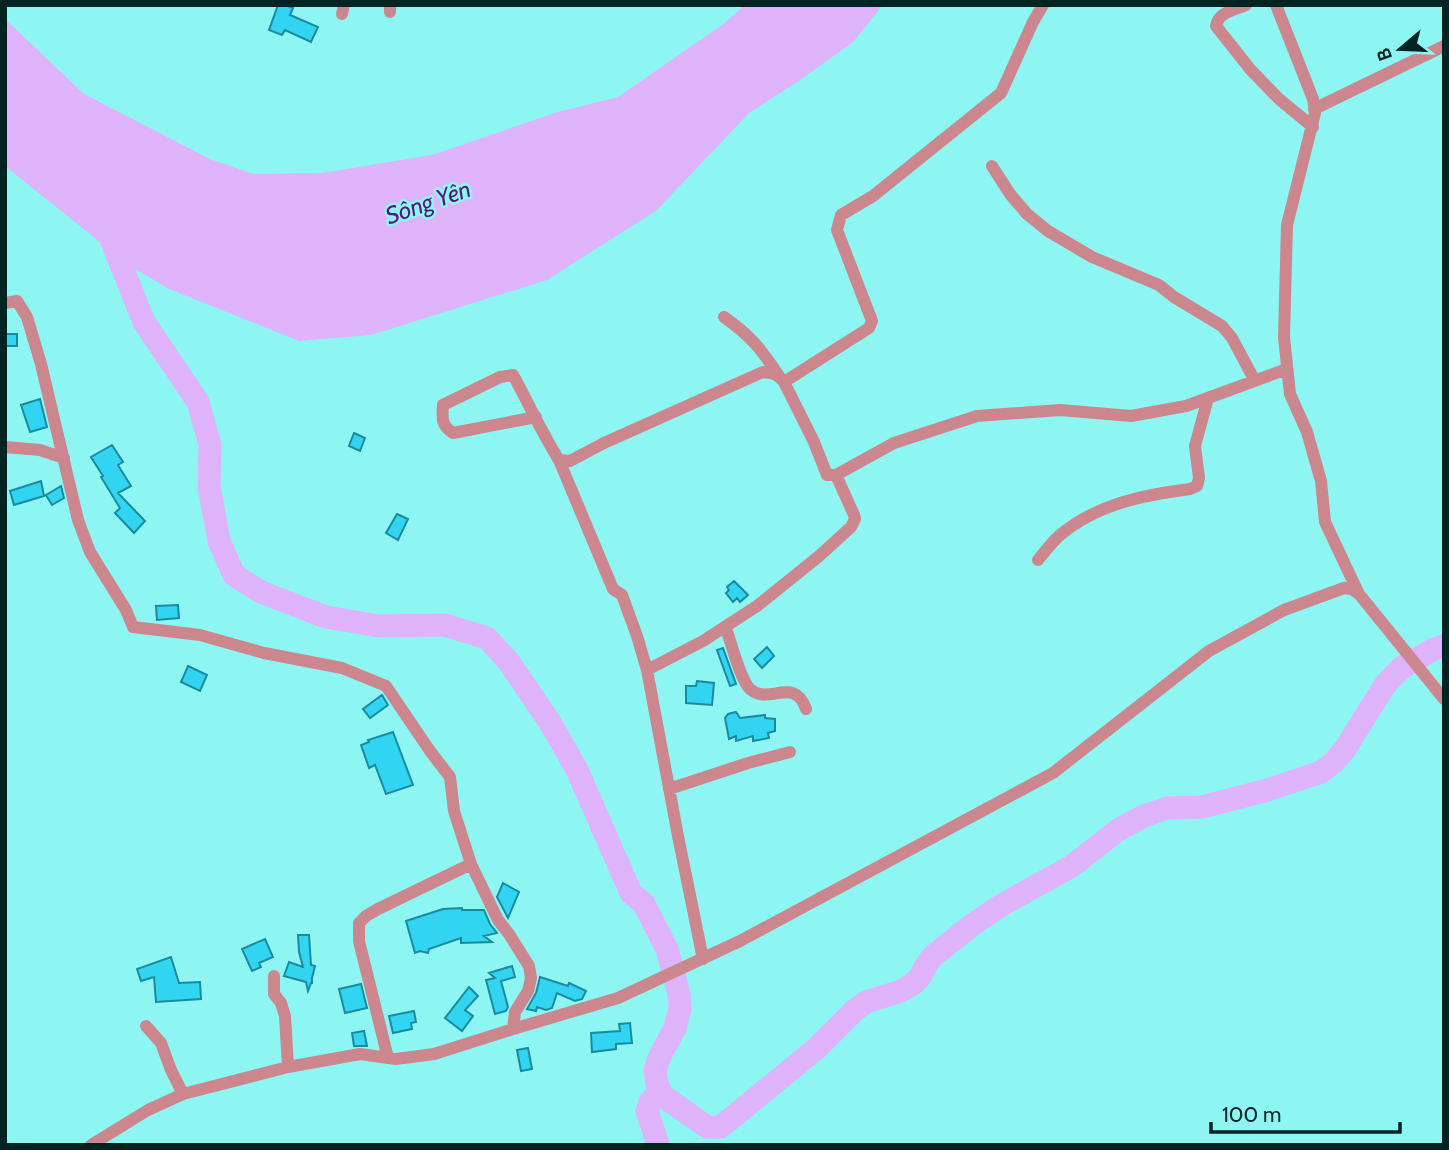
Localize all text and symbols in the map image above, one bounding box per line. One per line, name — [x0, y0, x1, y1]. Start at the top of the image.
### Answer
north arrow — [1365, 14, 1435, 84]
text: B — [1372, 45, 1397, 64]
water label: Sông Yên — [382, 174, 474, 230]
scale bar — [1211, 1090, 1400, 1134]
text: 100 m — [1222, 1102, 1281, 1127]

